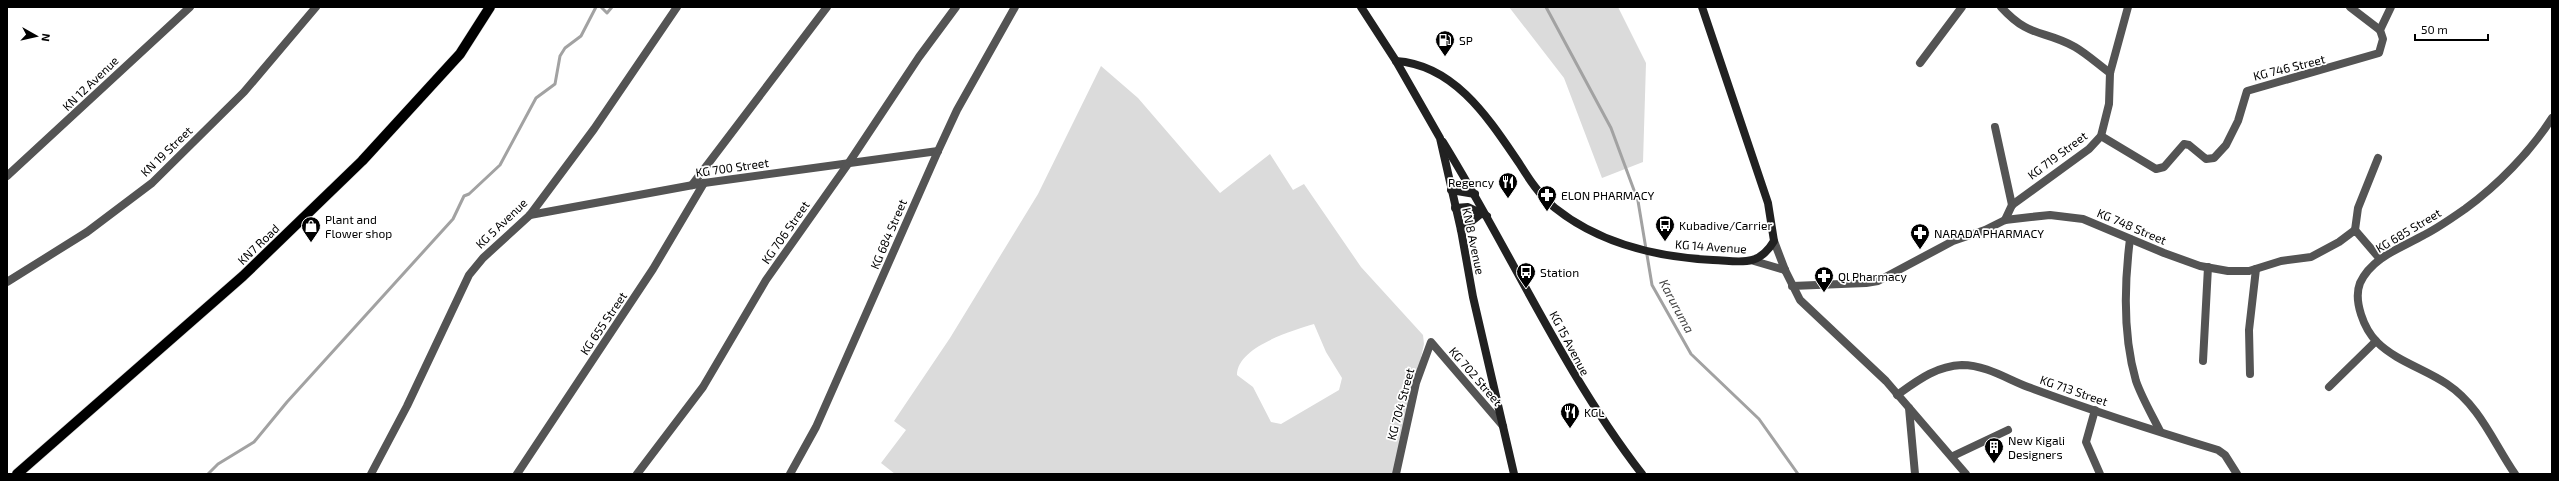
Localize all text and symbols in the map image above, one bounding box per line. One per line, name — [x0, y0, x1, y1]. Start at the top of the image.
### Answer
north arrow — [16, 16, 56, 56]
scale bar — [2415, 16, 2488, 42]
text: 50 m — [2421, 22, 2448, 36]
fuel station icon: SP — [1434, 29, 1456, 57]
text: N — [39, 33, 53, 42]
place label: SP — [1459, 33, 1473, 47]
street label: KG 746 Street — [2252, 51, 2327, 83]
street label: KN 12 Avenue — [59, 53, 121, 113]
street label: KN 19 Street — [137, 123, 195, 179]
street label: KG 719 Street — [2024, 128, 2090, 182]
street label: KG 700 Street — [695, 155, 770, 179]
restaurant icon: Regency — [1497, 171, 1519, 199]
place label: Regency — [1448, 175, 1495, 189]
pharmacy icon: ELON PHARMACY — [1536, 184, 1558, 212]
place label: ELON PHARMACY — [1561, 188, 1655, 202]
street label: KG 5 Avenue — [472, 195, 530, 251]
street label: KG 684 Street — [867, 197, 909, 271]
street label: KG 706 Street — [758, 198, 812, 266]
street label: KG 748 Street — [2095, 205, 2169, 247]
street label: KG 685 Street — [2373, 205, 2444, 255]
street label: KN 8 Avenue — [1460, 206, 1488, 276]
place label: Plant and Flower shop — [325, 212, 392, 240]
bus stop icon: Kubadive/Carrier — [1654, 214, 1676, 242]
shop icon: Plant and Flower shop — [300, 215, 322, 243]
place label: Kubadive/Carrier — [1679, 218, 1772, 232]
street label: KN7 Road — [234, 221, 282, 267]
pharmacy icon: NARADA PHARMACY — [1909, 222, 1931, 250]
place label: NARADA PHARMACY — [1934, 226, 2044, 240]
street label: KG 14 Avenue — [1675, 237, 1747, 255]
bus stop icon: Station — [1515, 261, 1537, 289]
place label: Station — [1540, 265, 1579, 279]
pharmacy icon: Ql Pharmacy — [1813, 265, 1835, 293]
place label: Ql Pharmacy — [1838, 269, 1907, 284]
water label: Karuruma — [1656, 276, 1698, 336]
street label: KG 655 Street — [577, 289, 629, 357]
street label: KG 15 Avenue — [1547, 308, 1593, 378]
street label: KG 702 Street — [1447, 344, 1506, 409]
street label: KG 704 Street — [1384, 366, 1416, 441]
street label: KG 713 Street — [2038, 372, 2110, 408]
restaurant icon: KGL — [1559, 401, 1581, 429]
place label: KGL — [1584, 405, 1605, 419]
place label: New Kigali Designers — [2008, 433, 2065, 461]
building icon: New Kigali Designers — [1983, 436, 2005, 464]

